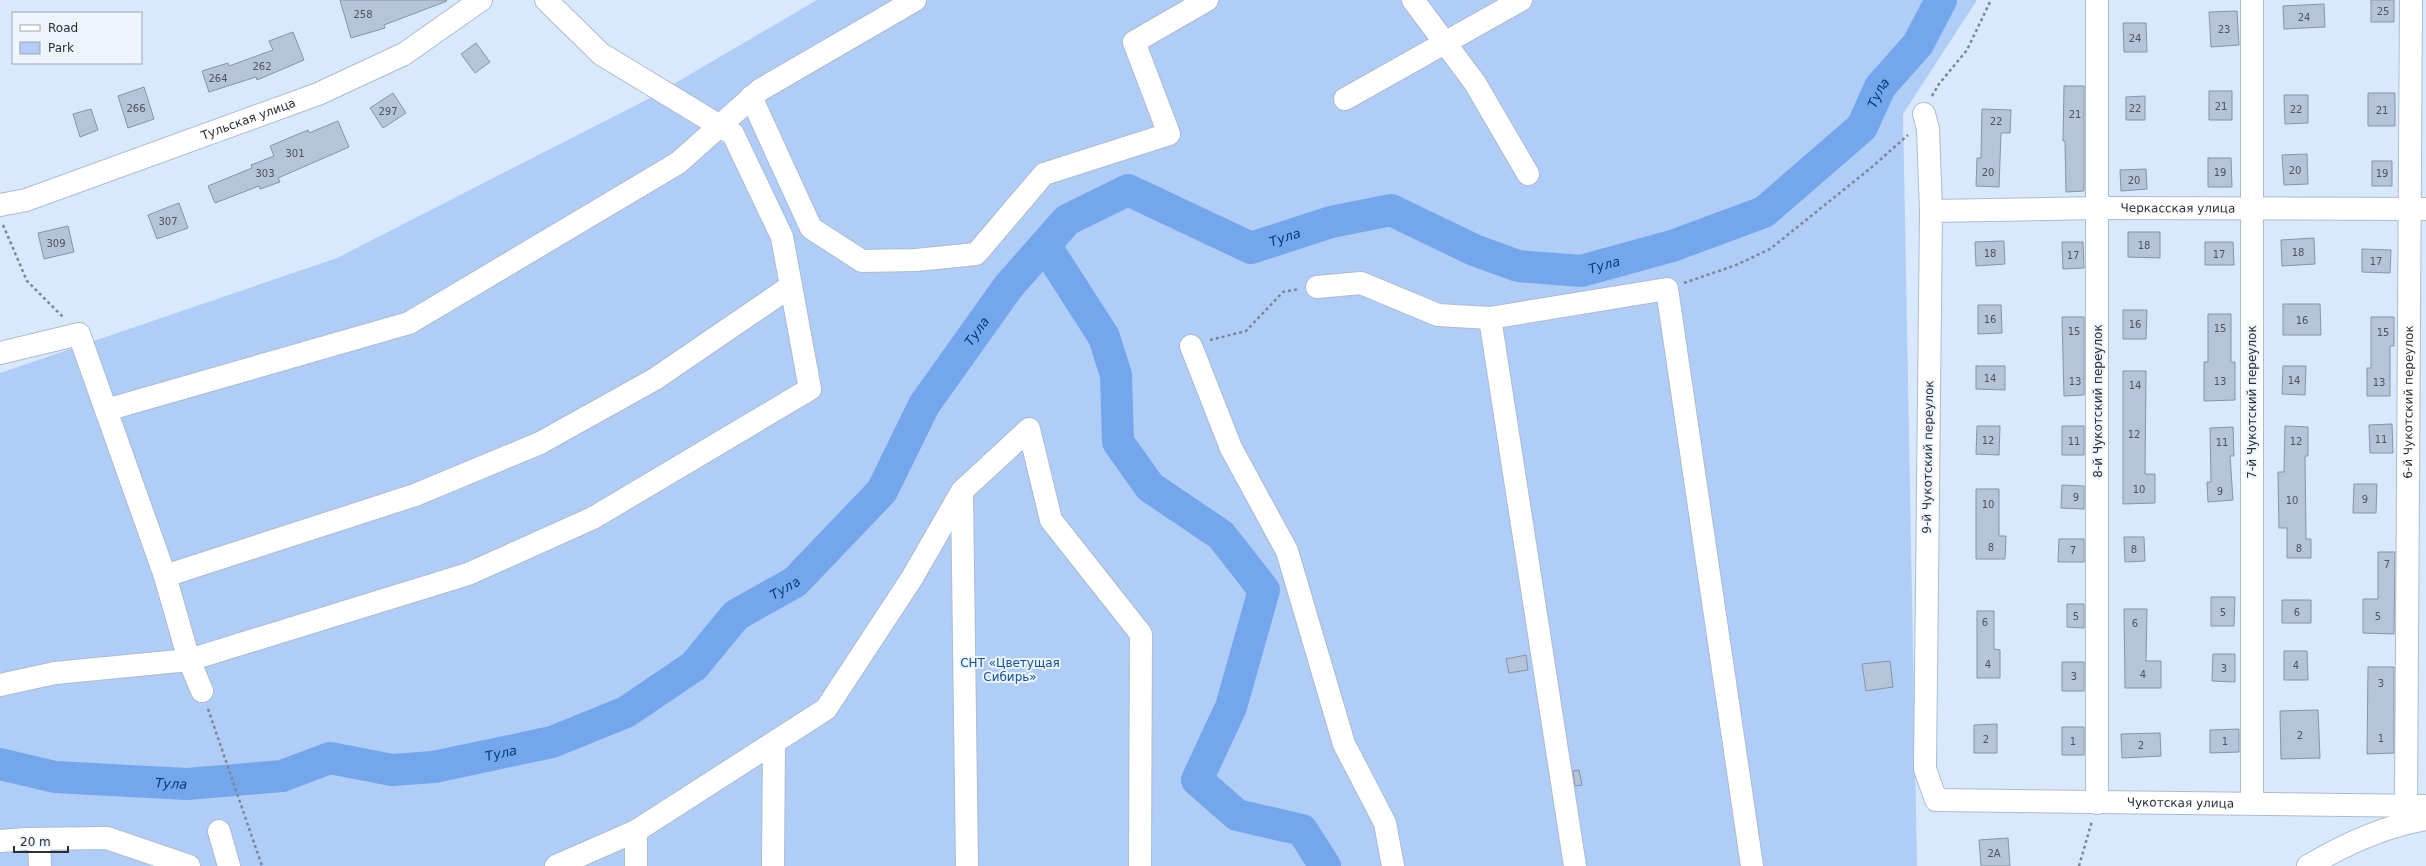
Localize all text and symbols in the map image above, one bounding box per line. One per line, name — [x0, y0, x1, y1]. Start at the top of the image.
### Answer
house number: 25 — [2377, 6, 2389, 17]
house number: 258 — [353, 9, 373, 20]
legend — [12, 12, 142, 64]
house number: 24 — [2298, 12, 2310, 23]
text: Road — [48, 21, 78, 35]
house number: 23 — [2218, 24, 2230, 35]
house number: 24 — [2129, 33, 2141, 44]
text: Park — [48, 41, 74, 55]
house number: 262 — [252, 61, 272, 72]
house number: 264 — [208, 73, 228, 84]
water label: Тула — [1865, 75, 1893, 110]
street label: Тульская улица — [198, 96, 298, 143]
house number: 21 — [2215, 101, 2227, 112]
house number: 266 — [126, 103, 146, 114]
house number: 22 — [2129, 103, 2141, 114]
house number: 22 — [2290, 104, 2302, 115]
house number: 21 — [2376, 105, 2388, 116]
house number: 297 — [378, 106, 398, 117]
house number: 21 — [2069, 109, 2081, 120]
house number: 22 — [1990, 116, 2002, 127]
house number: 301 — [285, 148, 305, 159]
house number: 20 — [2289, 165, 2301, 176]
house number: 20 — [1982, 167, 1994, 178]
house number: 19 — [2214, 167, 2226, 178]
house number: 303 — [255, 168, 275, 179]
house number: 19 — [2376, 168, 2388, 179]
house number: 20 — [2128, 175, 2140, 186]
street label: Черкасская улица — [2121, 201, 2235, 215]
house number: 307 — [158, 216, 178, 227]
water label: Тула — [1267, 225, 1302, 250]
house number: 309 — [46, 238, 66, 249]
house number: 18 — [2138, 240, 2150, 251]
house number: 18 — [2292, 247, 2304, 258]
house number: 18 — [1984, 248, 1996, 259]
house number: 17 — [2213, 249, 2225, 260]
house number: 17 — [2067, 250, 2079, 261]
water label: Тула — [1587, 254, 1622, 277]
house number: 17 — [2370, 256, 2382, 267]
water label: Тула — [962, 314, 992, 349]
house number: 16 — [1984, 314, 1996, 325]
house number: 16 — [2296, 315, 2308, 326]
house number: 16 — [2129, 319, 2141, 330]
house number: 15 — [2214, 323, 2226, 334]
street label: 8-й Чукотский переулок — [2091, 324, 2105, 478]
street label: 7-й Чукотский переулок — [2245, 325, 2259, 479]
street label: 6-й Чукотский переулок — [2401, 325, 2416, 479]
house number: 15 — [2068, 326, 2080, 337]
house number: 15 — [2377, 327, 2389, 338]
house number: 14 — [1984, 373, 1996, 384]
house number: 14 — [2288, 375, 2300, 386]
house number: 13 — [2069, 376, 2081, 387]
house number: 13 — [2214, 376, 2226, 387]
house number: 13 — [2373, 377, 2385, 388]
street label: 9-й Чукотский переулок — [1920, 380, 1936, 534]
house number: 14 — [2129, 380, 2141, 391]
house number: 12 — [2128, 429, 2140, 440]
house number: 11 — [2375, 434, 2387, 445]
house number: 12 — [1982, 435, 1994, 446]
house number: 11 — [2068, 436, 2080, 447]
house number: 12 — [2290, 436, 2302, 447]
house number: 11 — [2216, 437, 2228, 448]
house number: 10 — [2133, 484, 2145, 495]
house number: 9 — [2217, 486, 2223, 497]
house number: 9 — [2073, 492, 2079, 503]
house number: 9 — [2362, 494, 2368, 505]
house number: 10 — [2286, 495, 2298, 506]
house number: 10 — [1982, 499, 1994, 510]
house number: 8 — [1988, 542, 1994, 553]
house number: 8 — [2296, 543, 2302, 554]
house number: 8 — [2131, 544, 2137, 555]
house number: 7 — [2070, 545, 2076, 556]
house number: 7 — [2384, 559, 2390, 570]
water label: Тула — [767, 574, 804, 603]
house number: 5 — [2220, 607, 2226, 618]
house number: 6 — [2294, 607, 2300, 618]
house number: 5 — [2073, 611, 2079, 622]
house number: 5 — [2375, 611, 2381, 622]
house number: 6 — [1982, 617, 1988, 628]
house number: 6 — [2132, 618, 2138, 629]
park label: СНТ «Цветущая Сибирь» — [960, 656, 1060, 684]
house number: 4 — [1985, 659, 1991, 670]
house number: 4 — [2293, 660, 2299, 671]
house number: 3 — [2221, 663, 2227, 674]
house number: 4 — [2140, 669, 2146, 680]
house number: 3 — [2071, 671, 2077, 682]
house number: 3 — [2378, 678, 2384, 689]
house number: 2 — [2297, 730, 2303, 741]
house number: 1 — [2378, 733, 2384, 744]
house number: 2 — [1983, 734, 1989, 745]
house number: 1 — [2070, 736, 2076, 747]
house number: 1 — [2222, 736, 2228, 747]
house number: 2 — [2138, 740, 2144, 751]
water label: Тула — [484, 743, 518, 764]
water label: Тула — [155, 775, 188, 792]
street label: Чукотская улица — [2127, 795, 2234, 811]
scale bar — [14, 828, 68, 854]
text: 20 m — [20, 835, 51, 849]
house number: 2А — [1987, 848, 2001, 859]

